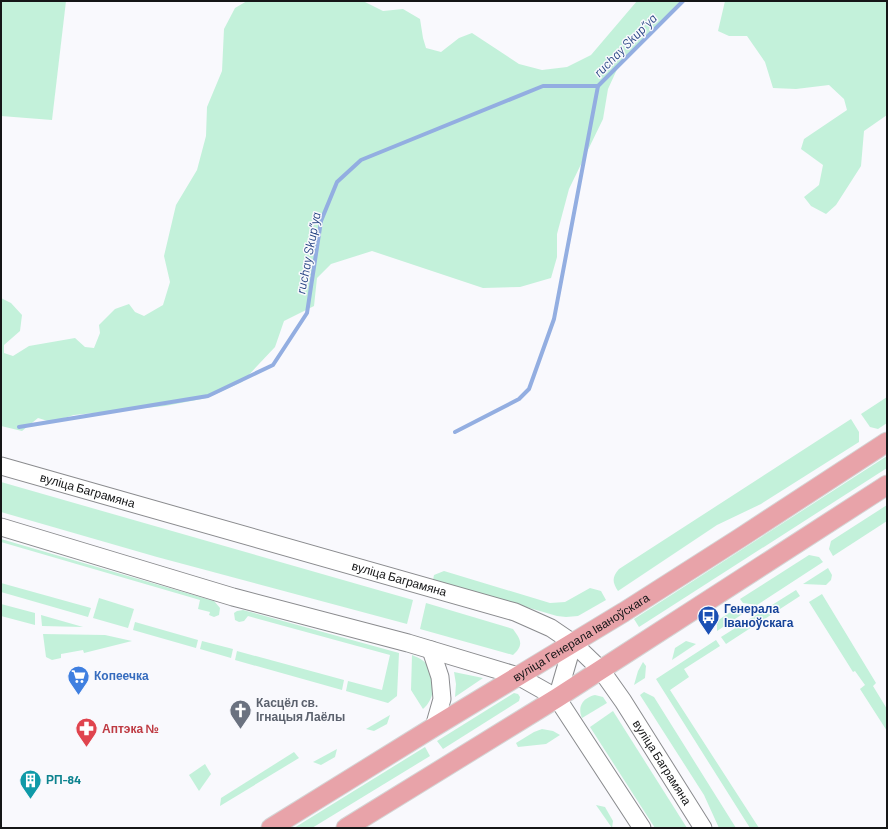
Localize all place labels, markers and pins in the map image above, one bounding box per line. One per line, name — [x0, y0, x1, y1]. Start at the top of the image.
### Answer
place label: Генерала Іваноўскага — [724, 601, 794, 630]
bus stop icon: Генерала Іваноўскага — [695, 603, 721, 636]
supermarket icon: Копеечка — [65, 663, 91, 696]
place label: Копеечка — [94, 668, 149, 682]
place label: Касцёл св. Ігнацыя Лаёлы — [256, 695, 345, 724]
church icon: Касцёл св. Ігнацыя Лаёлы — [228, 697, 254, 730]
pharmacy icon: Аптэка № — [74, 716, 100, 749]
place label: Аптэка № — [102, 721, 159, 735]
building icon: РП-84 — [17, 767, 43, 800]
place label: РП-84 — [46, 772, 81, 786]

